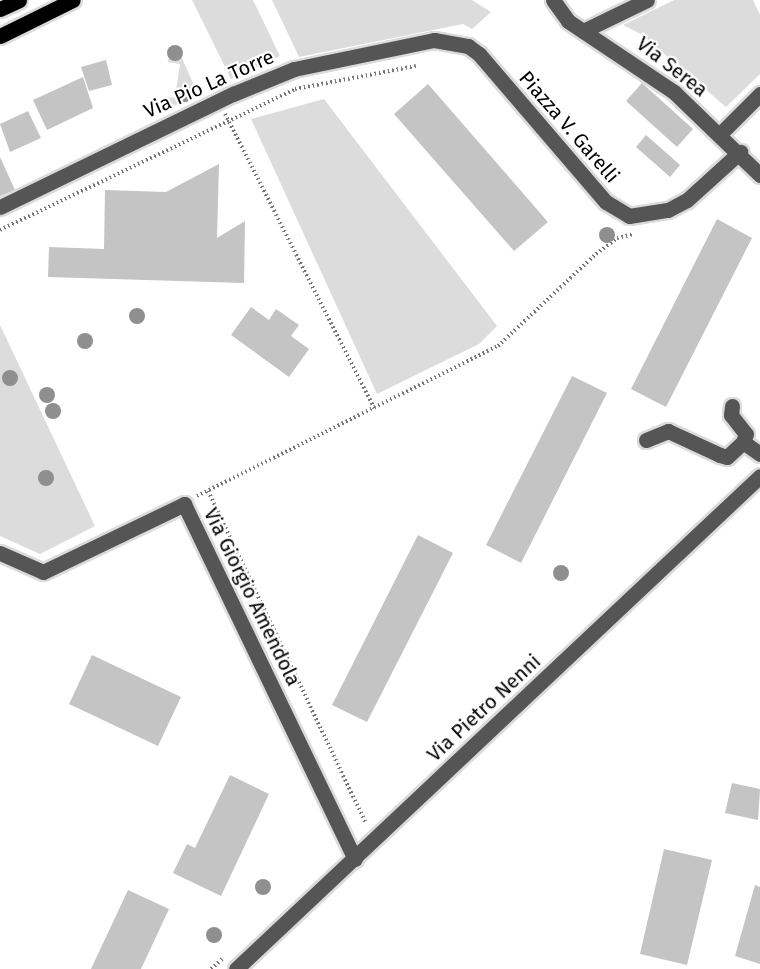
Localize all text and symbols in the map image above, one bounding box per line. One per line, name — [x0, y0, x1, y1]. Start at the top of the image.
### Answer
street label: Via Serea — [632, 32, 712, 102]
street label: Via Pio La Torre — [140, 45, 278, 123]
street label: Piazza V. Garelli — [514, 66, 624, 188]
street label: Via Giorgio Amendola — [199, 504, 305, 690]
street label: Via Pietro Nenni — [422, 649, 546, 767]

